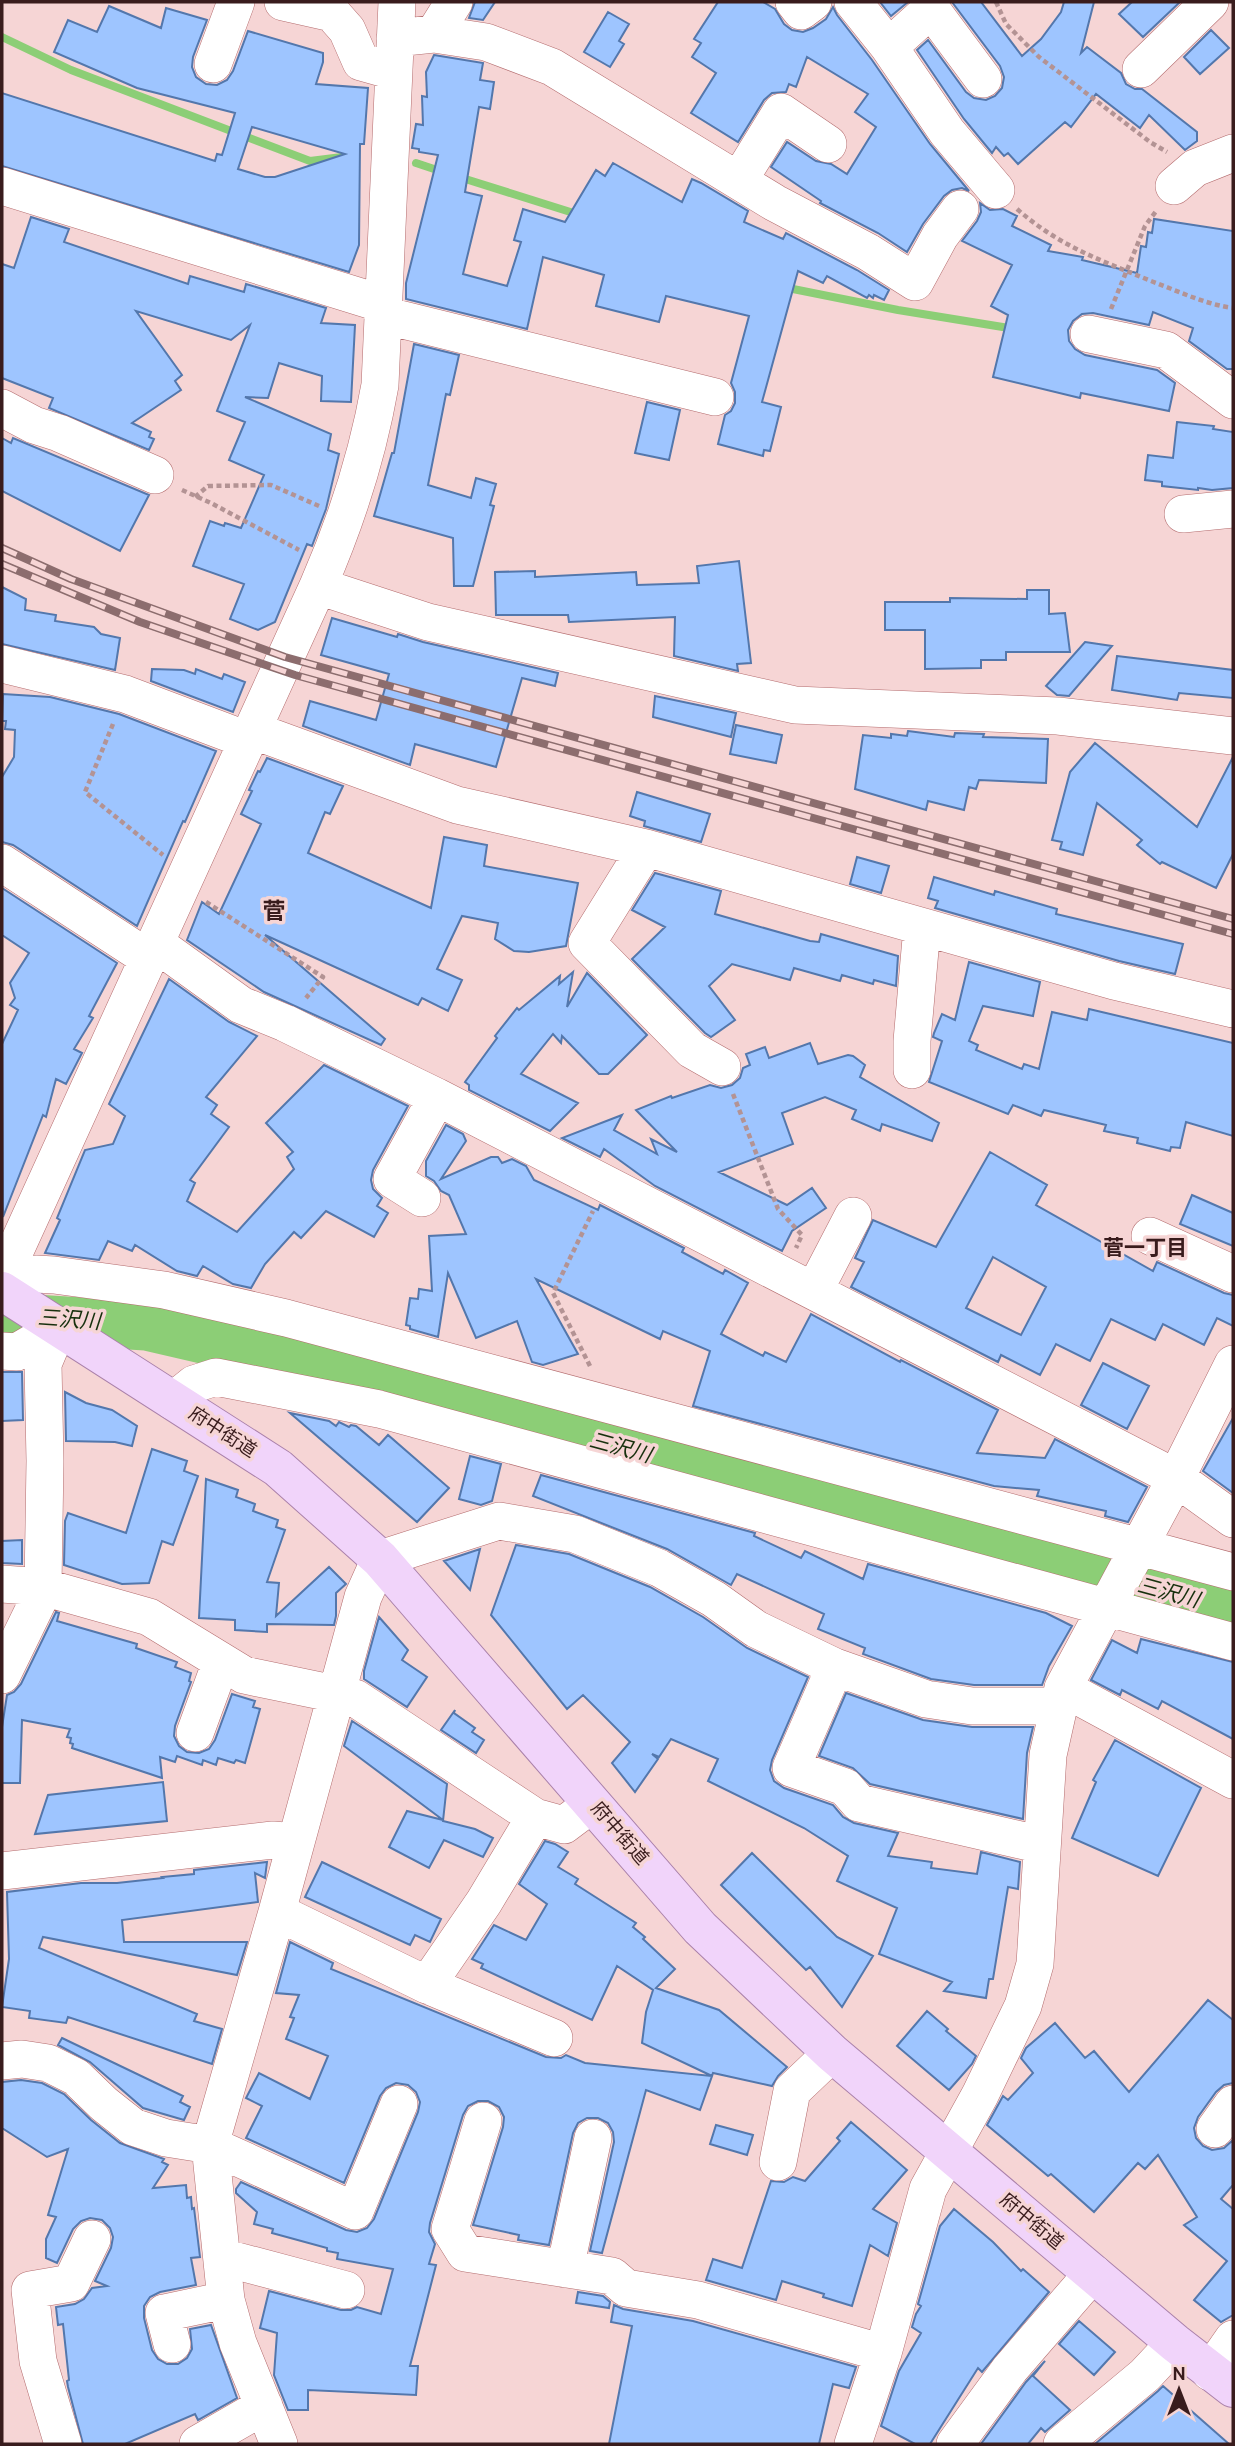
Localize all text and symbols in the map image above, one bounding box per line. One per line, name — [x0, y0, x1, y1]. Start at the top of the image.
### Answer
district label: 菅 — [263, 899, 286, 928]
district label: 菅一丁目 — [1103, 1236, 1187, 1263]
water label: 三沢川 — [37, 1305, 103, 1337]
street label: 府中街道 — [184, 1402, 260, 1464]
water label: 三沢川 — [586, 1428, 656, 1471]
water label: 三沢川 — [1134, 1573, 1204, 1616]
street label: 府中街道 — [585, 1797, 653, 1871]
street label: 府中街道 — [994, 2188, 1068, 2256]
north arrow — [1144, 2355, 1214, 2425]
text: N — [1172, 2363, 1186, 2387]

